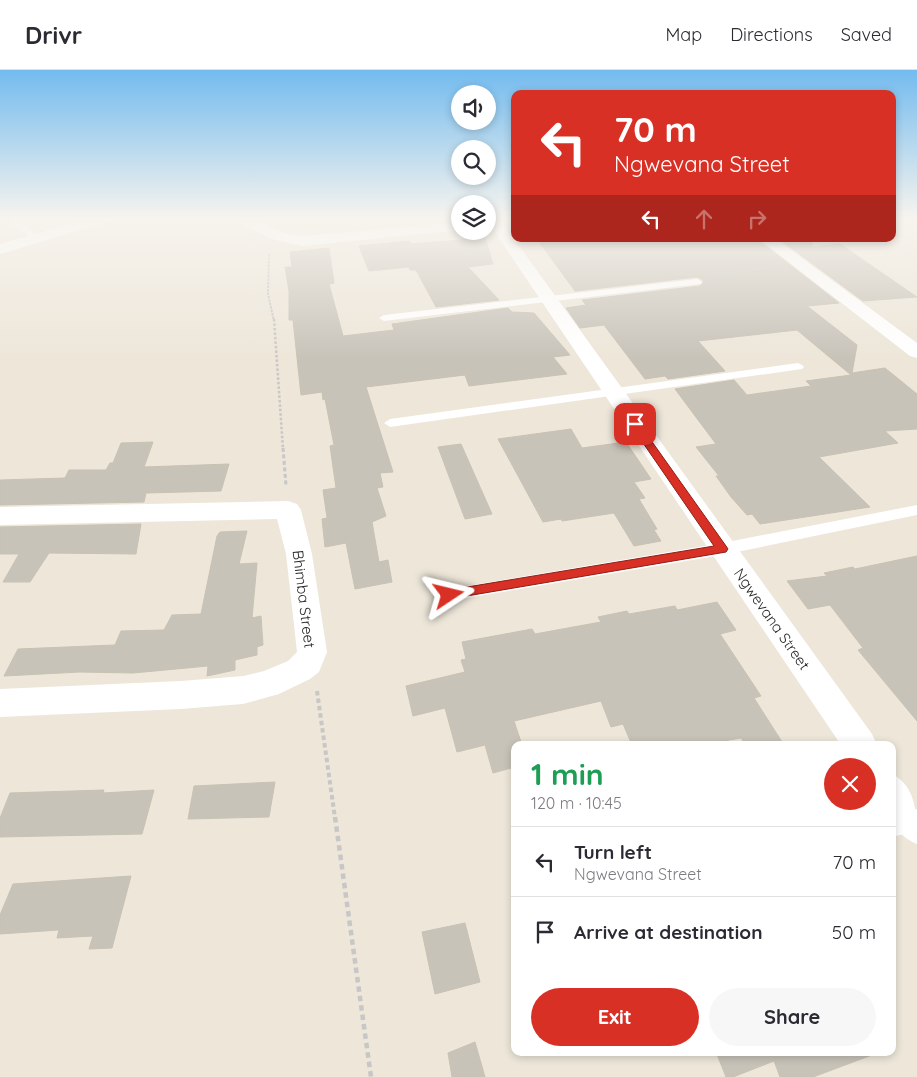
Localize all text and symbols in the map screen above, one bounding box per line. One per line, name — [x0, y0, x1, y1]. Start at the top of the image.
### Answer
text: Drivr — [25, 20, 82, 50]
text: Map — [665, 23, 702, 46]
text: Directions — [730, 23, 813, 46]
text: Saved — [841, 23, 892, 46]
map controls — [451, 85, 496, 240]
button: sound — [451, 85, 496, 130]
text: 70 m — [614, 107, 697, 151]
icon: left — [531, 110, 596, 175]
button: search — [451, 140, 496, 185]
text: Ngwevana Street — [614, 150, 790, 178]
button: layers — [451, 195, 496, 240]
icon: left — [637, 205, 665, 233]
icon: ahead — [690, 205, 718, 233]
icon: right — [743, 205, 771, 233]
pin — [614, 403, 656, 445]
icon: arrive — [621, 410, 649, 438]
street label: Bhimba Street — [289, 549, 319, 649]
street label: Ngwevana Street — [730, 564, 814, 674]
position arrow — [422, 568, 474, 620]
text: 1 min — [531, 755, 604, 793]
button: close — [824, 758, 876, 810]
text: 120 m · 10:45 — [531, 793, 622, 813]
text: Turn left — [574, 840, 652, 864]
icon: left — [531, 848, 559, 876]
text: 70 m — [832, 850, 876, 874]
text: Ngwevana Street — [574, 864, 702, 884]
icon: arrive — [531, 918, 559, 946]
text: Arrive at destination — [574, 920, 763, 944]
text: 50 m — [832, 920, 876, 944]
button: Exit — [531, 988, 699, 1046]
button: Share — [709, 988, 876, 1046]

